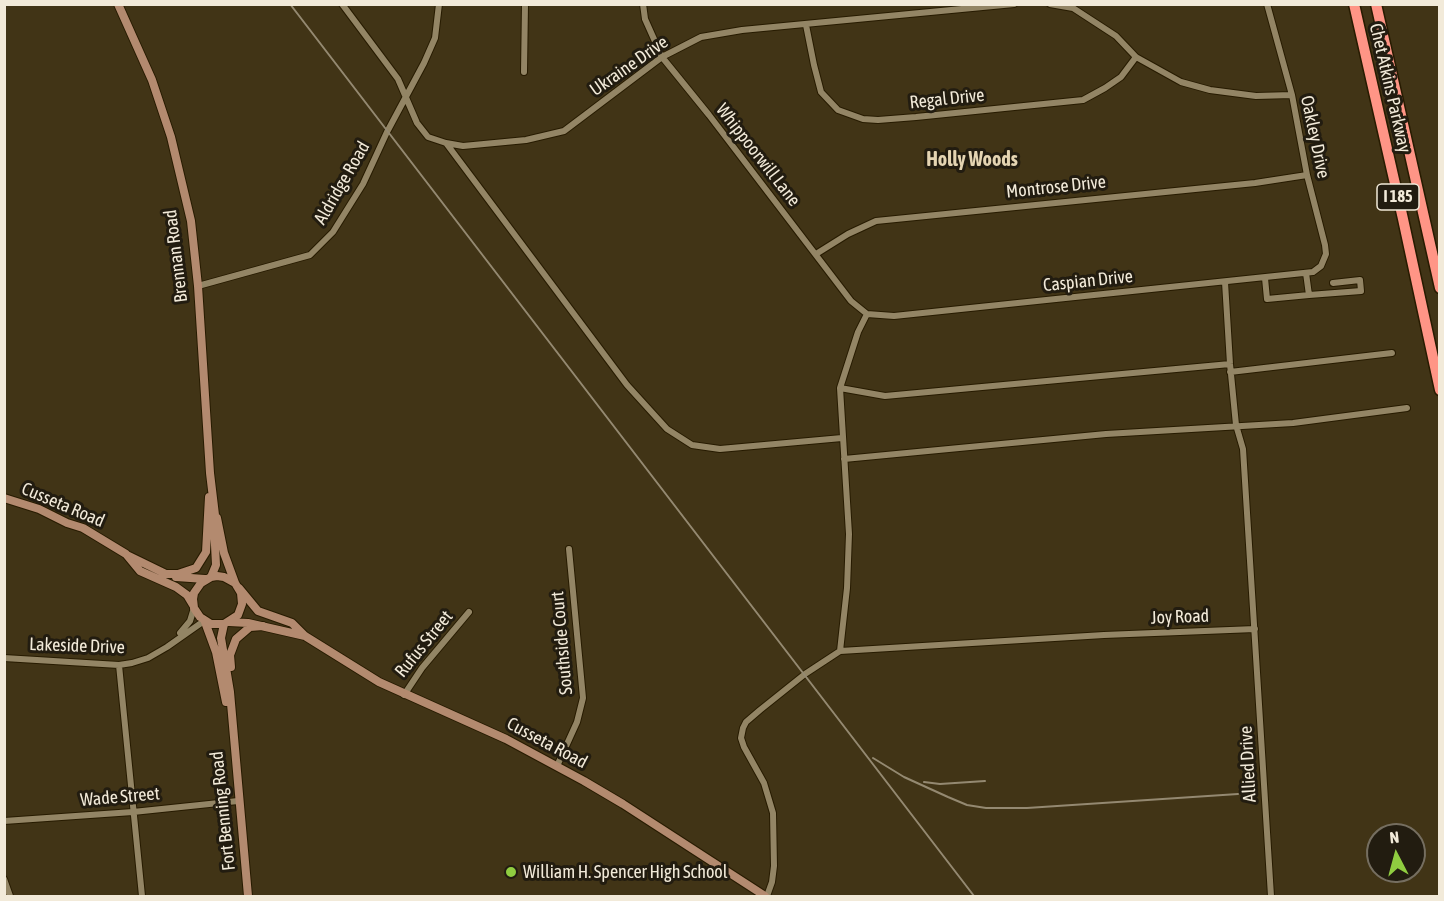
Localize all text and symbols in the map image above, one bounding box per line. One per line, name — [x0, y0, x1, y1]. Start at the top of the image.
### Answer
street label: Chet Atkins Parkway — [1365, 21, 1415, 155]
street label: Ukraine Drive — [586, 31, 672, 101]
street label: Regal Drive — [909, 84, 985, 114]
street label: Oakley Drive — [1296, 94, 1334, 180]
street label: Whippoorwill Lane — [711, 99, 805, 211]
street label: Aldridge Road — [310, 138, 374, 228]
district label: Holly Woods — [926, 148, 1018, 172]
street label: Montrose Drive — [1005, 171, 1107, 203]
road number: I 185 — [1377, 184, 1419, 210]
street label: Brennan Road — [160, 208, 192, 304]
street label: Caspian Drive — [1042, 266, 1134, 296]
street label: Cusseta Road — [18, 478, 108, 532]
street label: Southside Court — [547, 590, 577, 696]
street label: Joy Road — [1150, 605, 1210, 629]
street label: Rufus Street — [391, 606, 457, 682]
street label: Lakeside Drive — [29, 634, 125, 658]
street label: Cusseta Road — [503, 713, 591, 773]
street label: Allied Drive — [1235, 725, 1261, 803]
street label: Fort Benning Road — [206, 750, 240, 872]
street label: Wade Street — [79, 783, 161, 811]
north arrow — [1366, 823, 1426, 883]
text: N — [1389, 828, 1400, 847]
place label: William H. Spencer High School — [523, 861, 728, 883]
marker: William H. Spencer High School — [504, 865, 518, 879]

